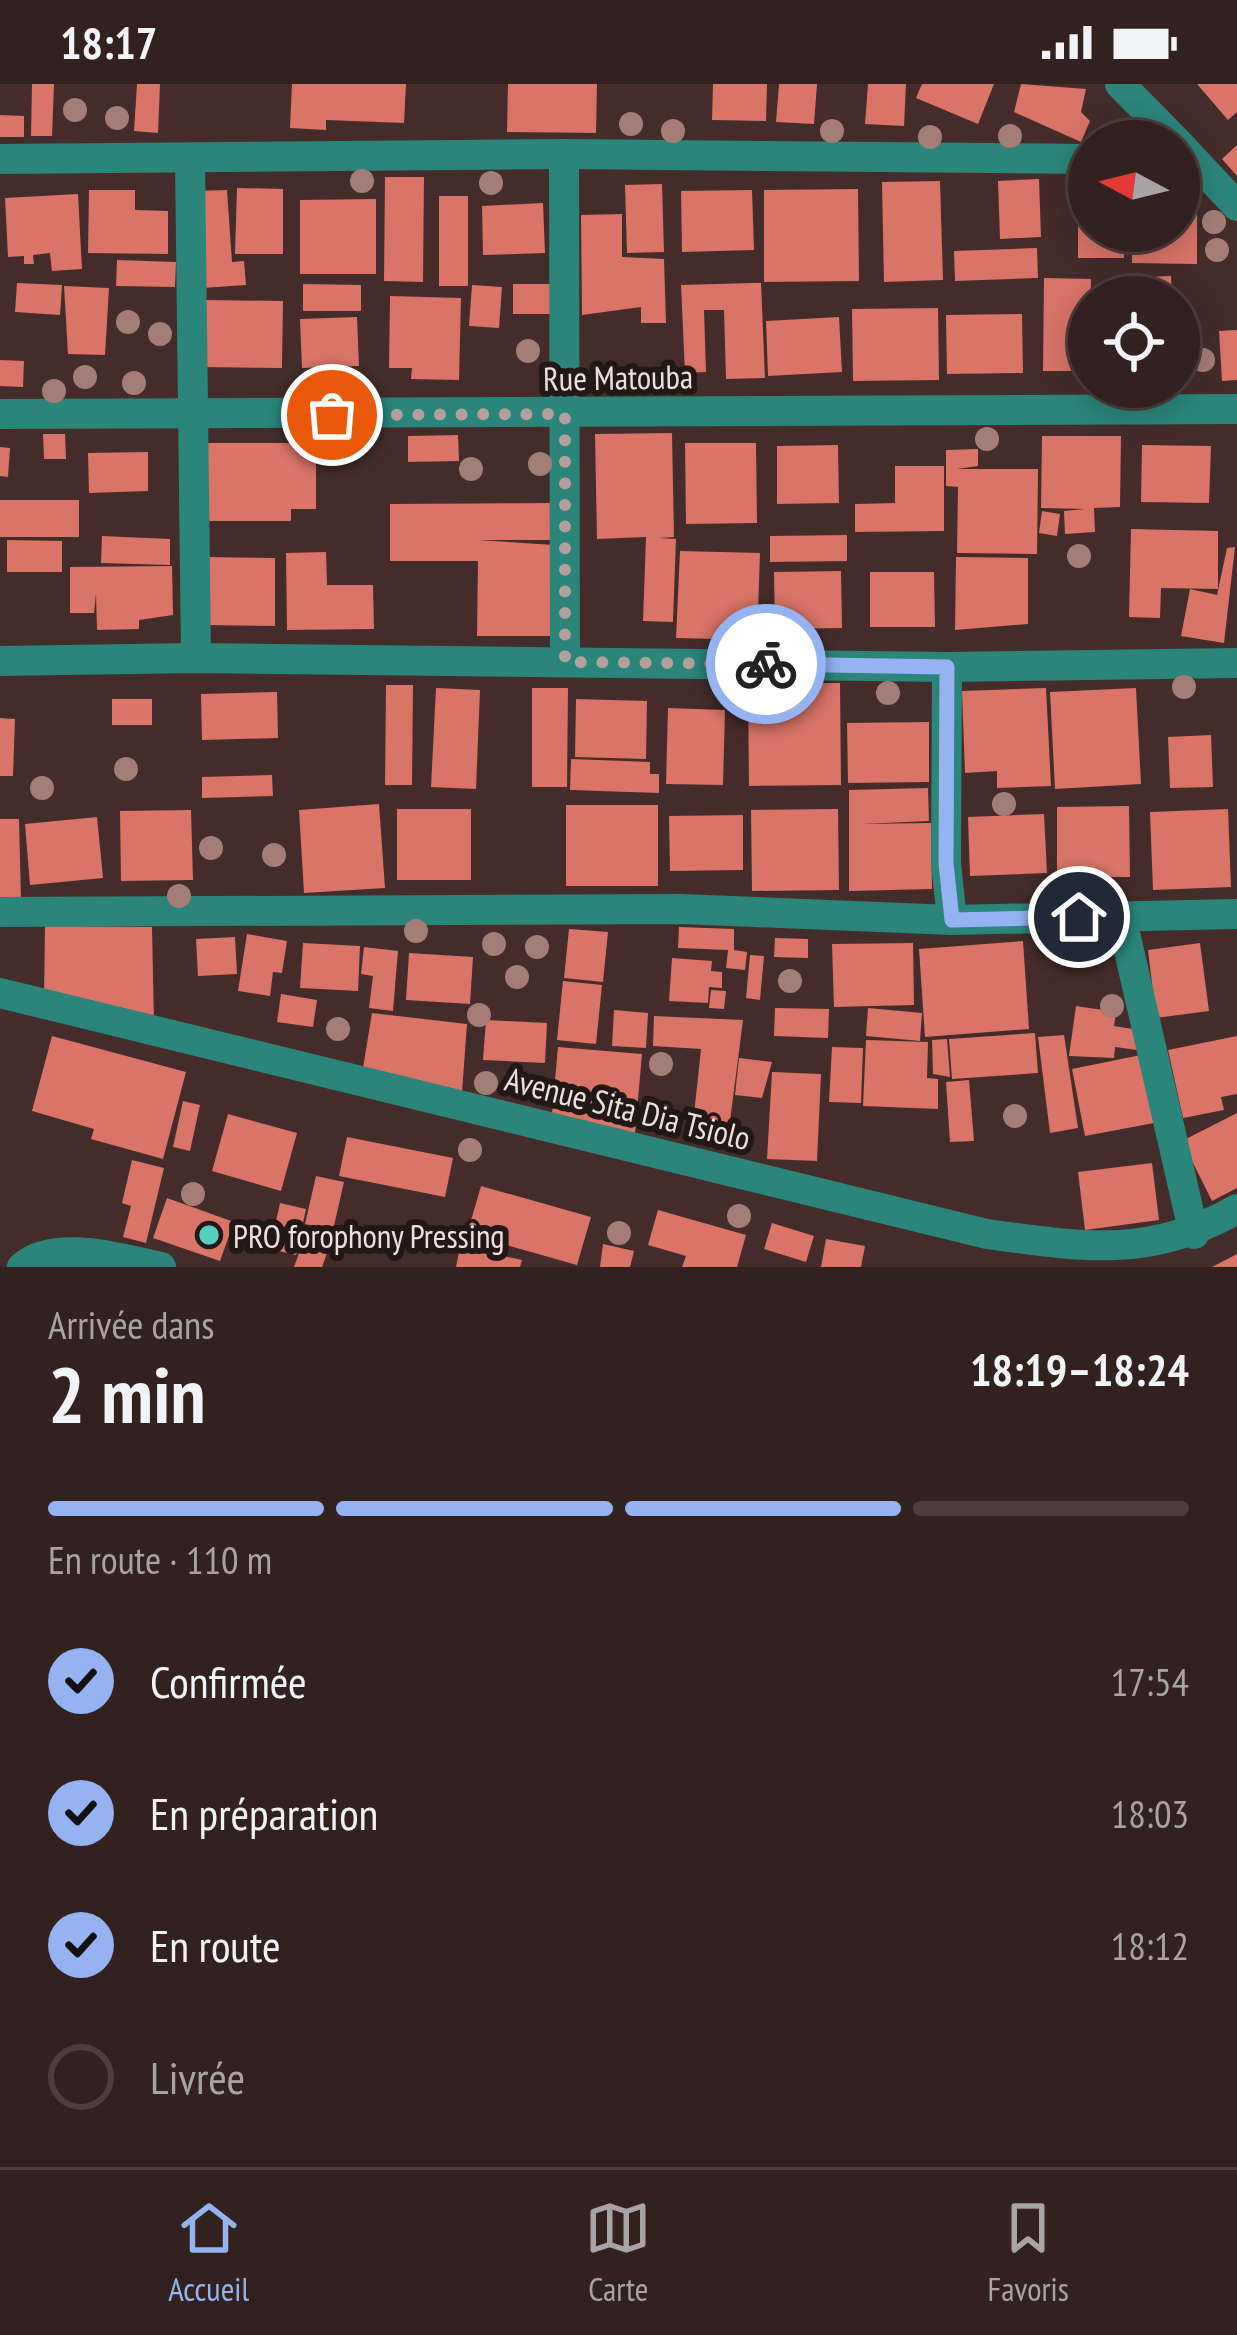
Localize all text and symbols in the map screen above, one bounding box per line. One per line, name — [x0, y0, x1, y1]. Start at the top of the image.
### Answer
text: 18:17 — [60, 13, 157, 71]
north arrow — [1068, 120, 1200, 252]
map controls — [1068, 120, 1200, 408]
button: locate — [1068, 276, 1200, 408]
street label: Rue Matouba — [543, 354, 693, 400]
pin — [281, 364, 383, 466]
icon: bag — [299, 382, 365, 448]
courier — [706, 604, 826, 724]
icon: bike — [733, 631, 799, 697]
pin — [1028, 866, 1130, 968]
icon: home — [1046, 884, 1112, 950]
street label: Avenue Sita Dia Tsiolo — [501, 1057, 755, 1159]
place label: PRO forophony Pressing — [233, 1214, 505, 1257]
marker: PRO forophony Pressing — [196, 1222, 222, 1248]
text: Arrivée dans — [48, 1299, 214, 1350]
text: 18:19–18:24 — [970, 1340, 1189, 1398]
text: 2 min — [48, 1344, 206, 1445]
text: En route · 110 m — [48, 1534, 272, 1585]
icon: check — [48, 1648, 114, 1714]
text: Confirmée — [150, 1652, 307, 1710]
text: 17:54 — [1111, 1656, 1189, 1707]
icon: check — [48, 1780, 114, 1846]
text: En préparation — [150, 1784, 378, 1842]
text: 18:03 — [1111, 1788, 1189, 1839]
icon: check — [48, 1912, 114, 1978]
text: En route — [150, 1916, 281, 1974]
text: 18:12 — [1111, 1920, 1189, 1971]
text: Livrée — [150, 2048, 245, 2106]
tab: Accueil — [168, 2195, 249, 2310]
tab: Carte — [585, 2195, 651, 2310]
tab: Favoris — [988, 2195, 1069, 2310]

